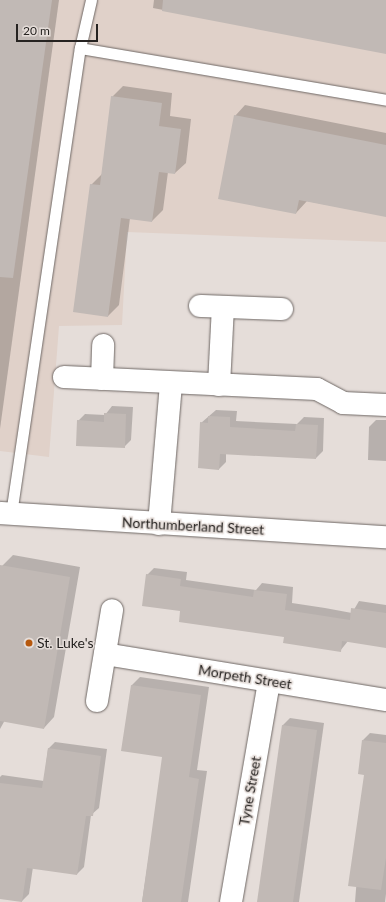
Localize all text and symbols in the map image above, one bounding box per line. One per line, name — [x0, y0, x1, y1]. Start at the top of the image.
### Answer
scale bar — [18, 16, 100, 42]
text: 20 m — [23, 23, 50, 38]
street label: Northumberland Street — [121, 514, 265, 538]
place label: St. Luke's — [37, 635, 93, 651]
marker: St. Luke's — [24, 638, 34, 648]
street label: Morpeth Street — [197, 661, 293, 693]
street label: Tyne Street — [236, 755, 264, 827]

